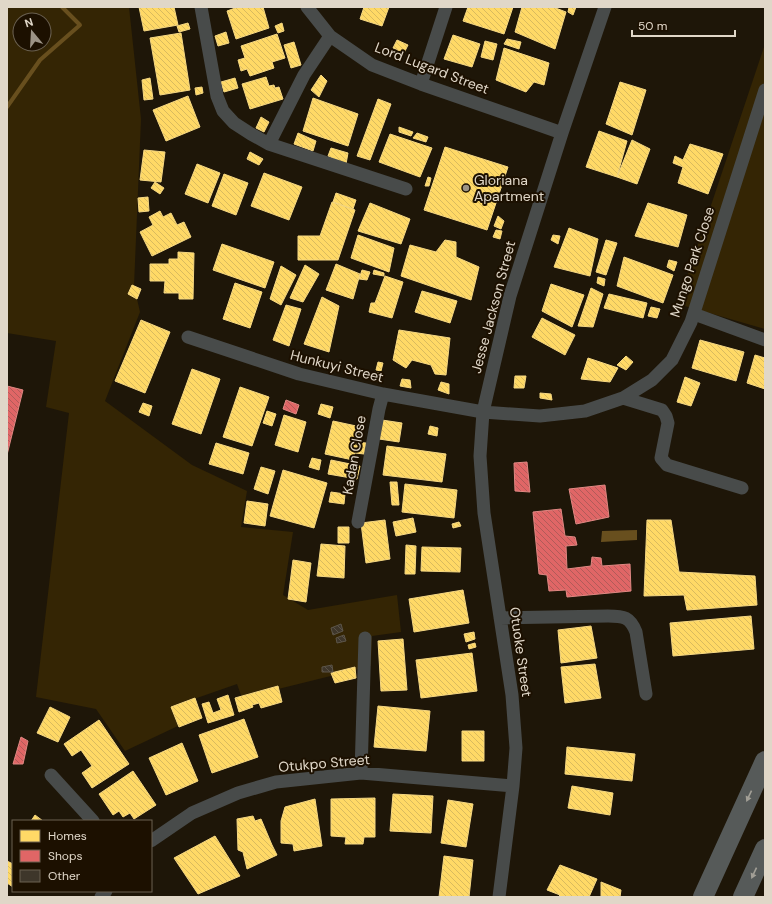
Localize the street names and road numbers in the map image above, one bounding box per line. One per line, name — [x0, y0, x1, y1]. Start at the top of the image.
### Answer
street label: Lord Lugard Street — [372, 38, 492, 98]
street label: Mungo Park Close — [666, 204, 718, 320]
street label: Jesse Jackson Street — [467, 239, 519, 375]
street label: Hunkuyi Street — [289, 346, 385, 386]
street label: Kadan Close — [338, 414, 370, 496]
street label: Otuoke Street — [506, 606, 536, 698]
street label: Otukpo Street — [277, 750, 371, 776]

